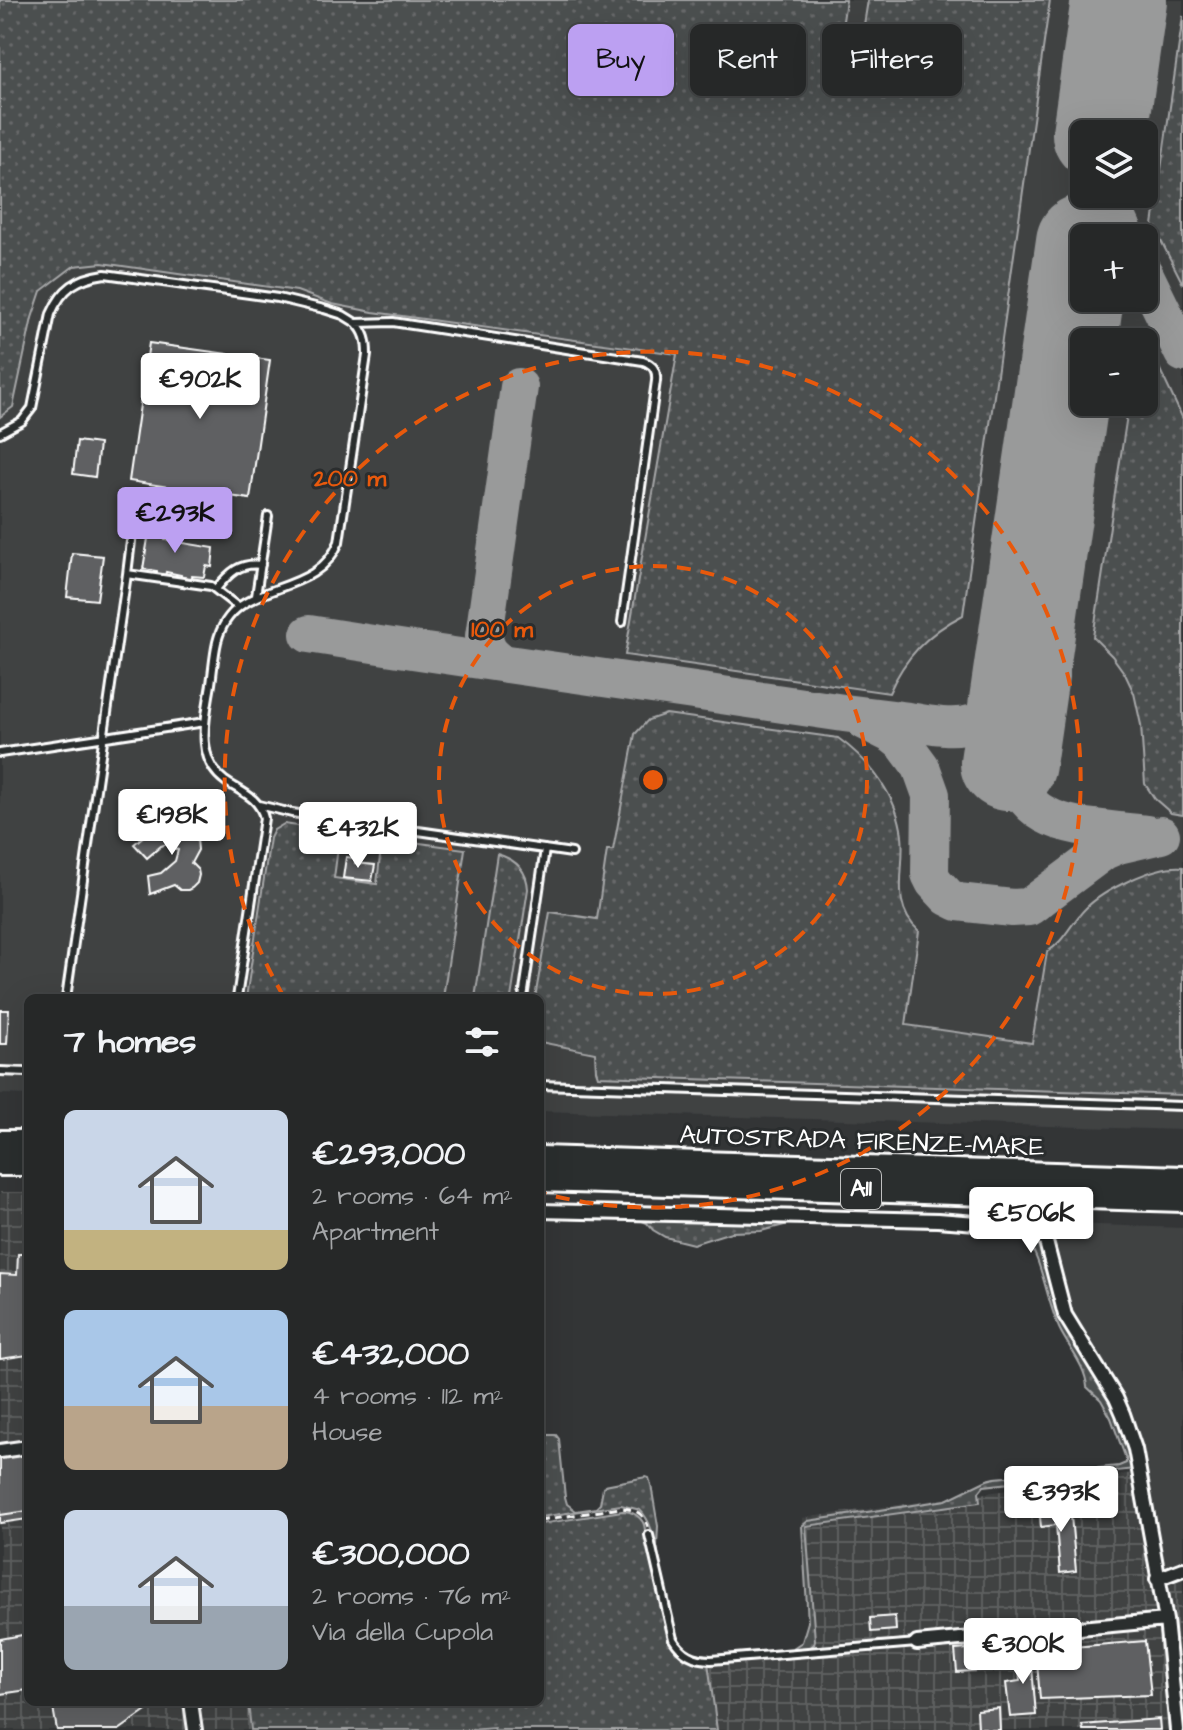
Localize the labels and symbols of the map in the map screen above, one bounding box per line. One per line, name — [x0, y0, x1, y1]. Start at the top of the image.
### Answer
pin: €902K — [144, 353, 256, 421]
text: 200 m — [313, 462, 386, 496]
pin: €293K — [119, 487, 231, 555]
text: 100 m — [471, 613, 533, 647]
centre of rings — [639, 766, 667, 794]
pin: €198K — [116, 789, 228, 857]
pin: €432K — [302, 802, 414, 870]
street label: AUTOSTRADA FIRENZE-MARE — [679, 1117, 1045, 1165]
road number: A11 — [841, 1169, 881, 1209]
pin: €506K — [975, 1187, 1087, 1255]
pin: €393K — [1005, 1466, 1117, 1534]
pin: €300K — [967, 1618, 1079, 1686]

